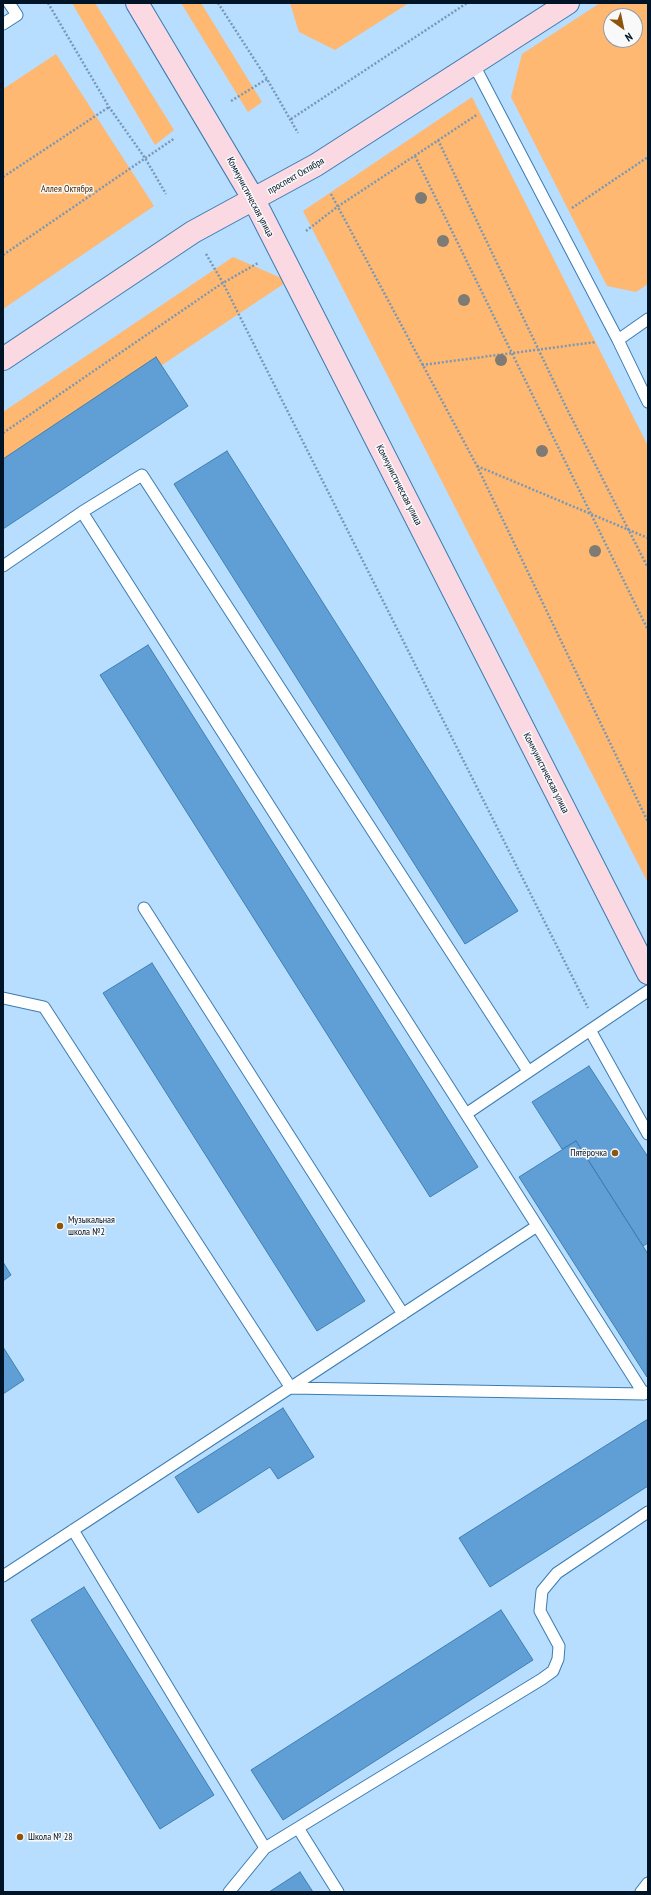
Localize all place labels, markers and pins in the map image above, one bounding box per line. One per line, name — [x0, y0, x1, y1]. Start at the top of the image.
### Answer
place label: Пятёрочка — [570, 1147, 607, 1159]
marker: Пятёрочка — [610, 1148, 620, 1158]
place label: Музыкальная школа №2 — [68, 1214, 115, 1238]
marker: Музыкальная школа №2 — [55, 1221, 65, 1231]
place label: Школа № 28 — [28, 1831, 73, 1843]
marker: Школа № 28 — [15, 1832, 25, 1842]

